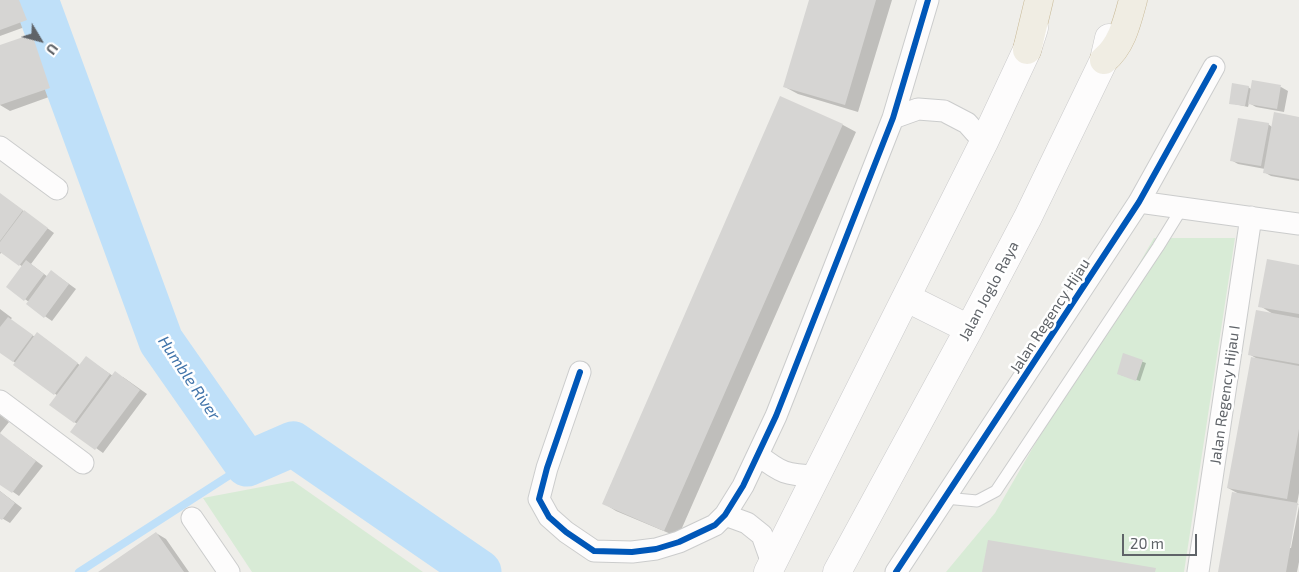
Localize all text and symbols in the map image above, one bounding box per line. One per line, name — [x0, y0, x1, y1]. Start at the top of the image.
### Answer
north arrow — [15, 15, 65, 65]
text: U — [43, 40, 62, 58]
street label: Jalan Joglo Raya — [955, 238, 1023, 344]
street label: Jalan Regency Hijau — [1006, 255, 1094, 377]
street label: Jalan Regency Hijau I — [1206, 324, 1244, 466]
water label: Humble River — [154, 332, 224, 424]
scale bar — [1124, 524, 1199, 556]
text: 20 m — [1130, 534, 1164, 552]

